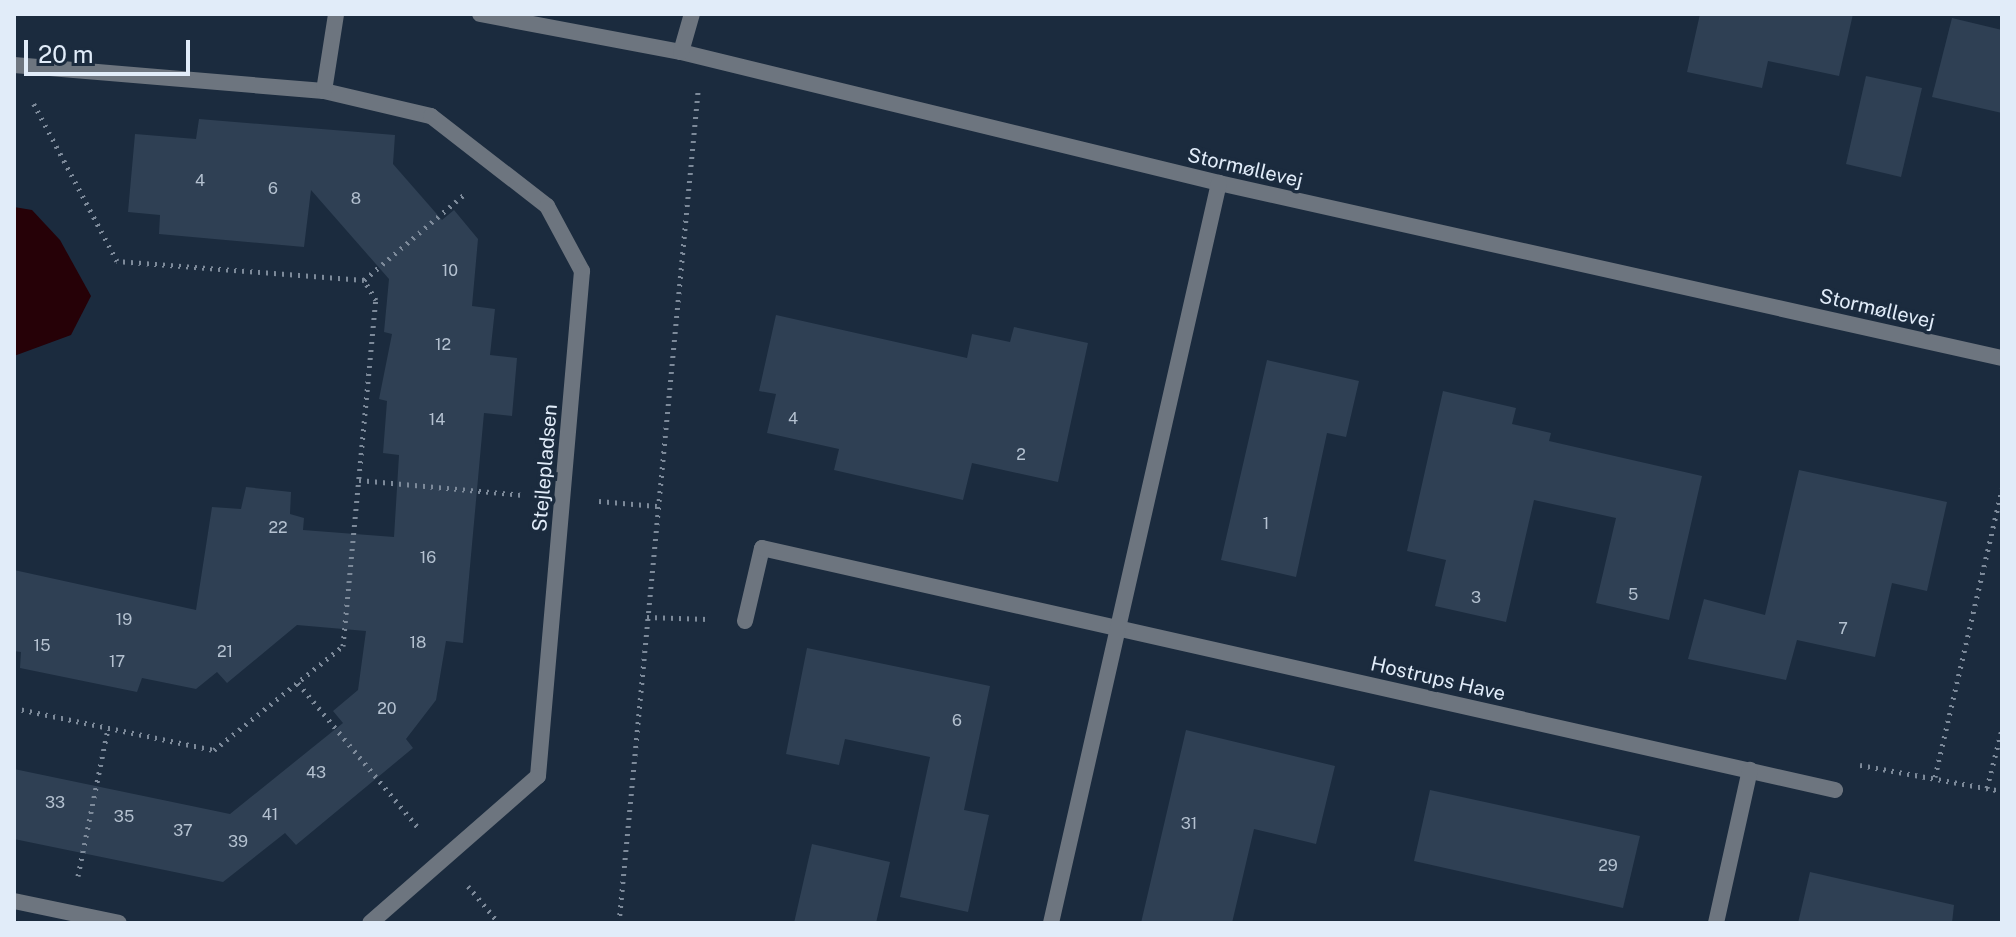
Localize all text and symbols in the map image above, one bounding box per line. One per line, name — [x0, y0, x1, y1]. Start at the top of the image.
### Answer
scale bar — [28, 24, 194, 74]
text: 20 m — [38, 40, 94, 68]
street label: Stormøllevej — [1185, 143, 1305, 193]
house number: 4 — [195, 171, 205, 191]
house number: 6 — [268, 179, 278, 199]
house number: 8 — [351, 189, 361, 209]
house number: 10 — [442, 261, 458, 281]
street label: Stormøllevej — [1817, 284, 1937, 334]
house number: 12 — [435, 335, 451, 355]
street label: Stejlepladsen — [527, 403, 563, 533]
house number: 4 — [788, 409, 798, 429]
house number: 14 — [429, 410, 445, 430]
house number: 2 — [1016, 445, 1026, 465]
house number: 1 — [1263, 514, 1269, 534]
house number: 22 — [268, 518, 288, 538]
house number: 16 — [420, 548, 436, 568]
house number: 5 — [1628, 585, 1638, 605]
house number: 3 — [1471, 588, 1481, 608]
house number: 19 — [116, 610, 132, 630]
house number: 7 — [1838, 619, 1848, 639]
house number: 18 — [410, 633, 426, 653]
house number: 15 — [34, 636, 50, 656]
house number: 21 — [217, 642, 233, 662]
house number: 17 — [109, 652, 125, 672]
street label: Hostrups Have — [1368, 652, 1508, 706]
house number: 20 — [377, 699, 397, 719]
house number: 6 — [952, 711, 962, 731]
house number: 43 — [306, 763, 326, 783]
house number: 33 — [45, 793, 65, 813]
house number: 41 — [262, 805, 278, 825]
house number: 35 — [114, 807, 134, 827]
house number: 31 — [1181, 814, 1197, 834]
house number: 37 — [173, 821, 193, 841]
house number: 39 — [228, 832, 248, 852]
house number: 29 — [1598, 856, 1618, 876]

